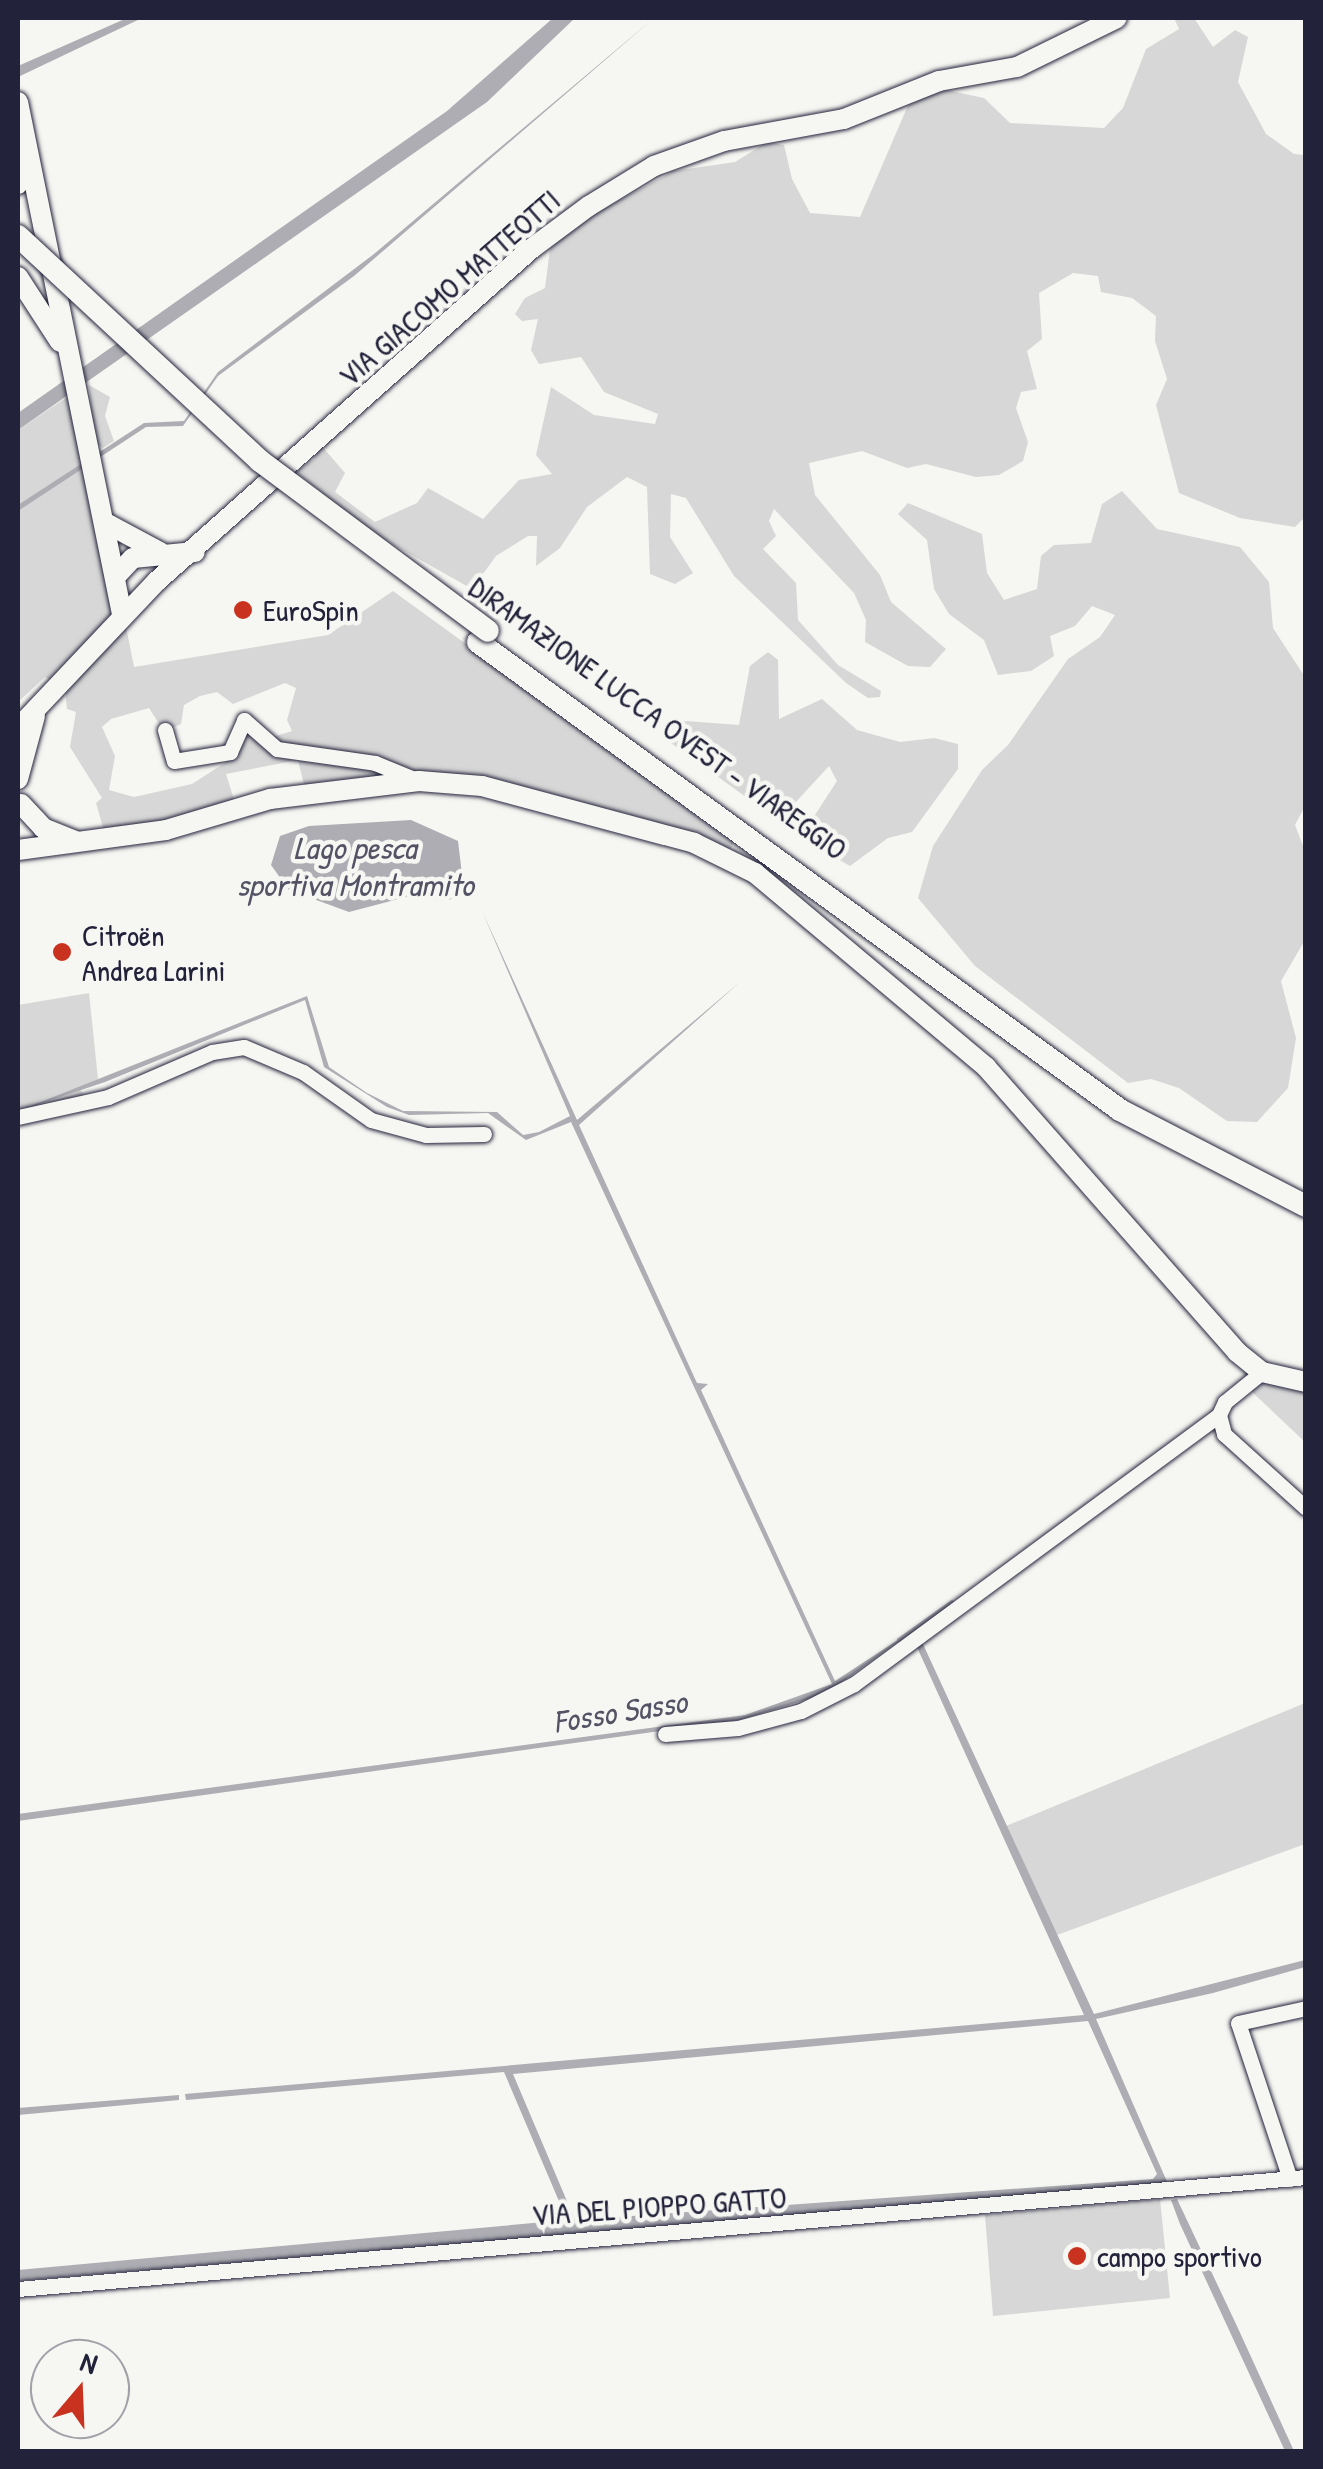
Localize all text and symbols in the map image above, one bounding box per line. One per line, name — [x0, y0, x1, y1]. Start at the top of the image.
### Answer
street label: VIA GIACOMO MATTEOTTI — [331, 182, 567, 394]
street label: DIRAMAZIONE LUCCA OVEST - VIAREGGIO — [462, 569, 854, 867]
place label: EuroSpin — [263, 592, 359, 628]
marker: EuroSpin — [232, 599, 254, 621]
water label: Lago pesca sportiva Montramito — [236, 830, 474, 905]
place label: Citroën Andrea Larini — [82, 917, 226, 988]
marker: Citroën Andrea Larini — [51, 941, 73, 963]
water label: Fosso Sasso — [551, 1683, 689, 1741]
street label: VIA DEL PIOPPO GATTO — [530, 2179, 788, 2233]
place label: campo sportivo — [1097, 2238, 1262, 2274]
marker: campo sportivo — [1066, 2245, 1088, 2267]
north arrow — [30, 2339, 130, 2439]
text: N — [76, 2342, 102, 2383]

